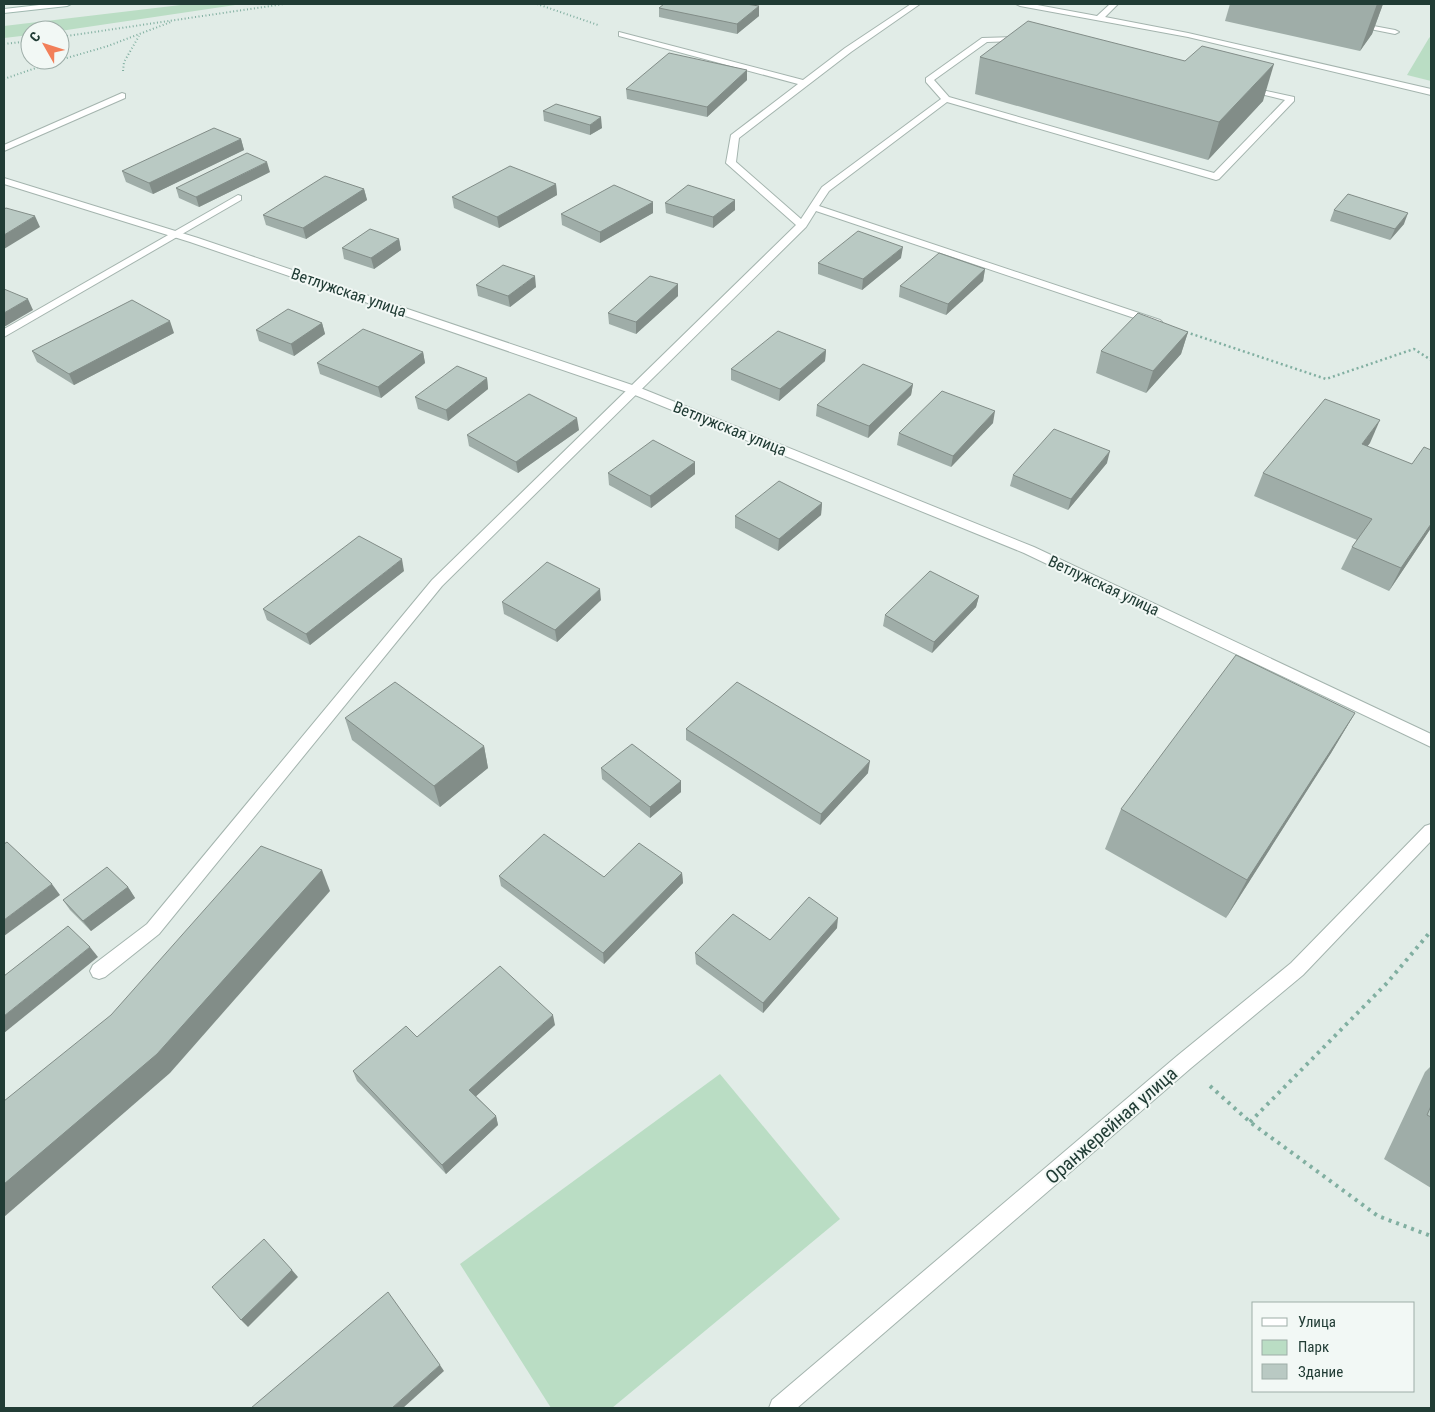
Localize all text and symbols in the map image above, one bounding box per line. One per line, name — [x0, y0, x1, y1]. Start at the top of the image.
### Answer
north arrow — [20, 20, 70, 70]
text: С — [26, 29, 44, 45]
street label: Ветлужская улица — [289, 264, 409, 321]
street label: Ветлужская улица — [670, 397, 789, 460]
street label: Ветлужская улица — [1045, 551, 1162, 620]
street label: Оранжерейная улица — [1041, 1062, 1182, 1189]
legend — [1252, 1302, 1415, 1392]
text: Улица — [1298, 1313, 1336, 1331]
text: Парк — [1298, 1338, 1329, 1356]
text: Здание — [1298, 1363, 1343, 1381]

